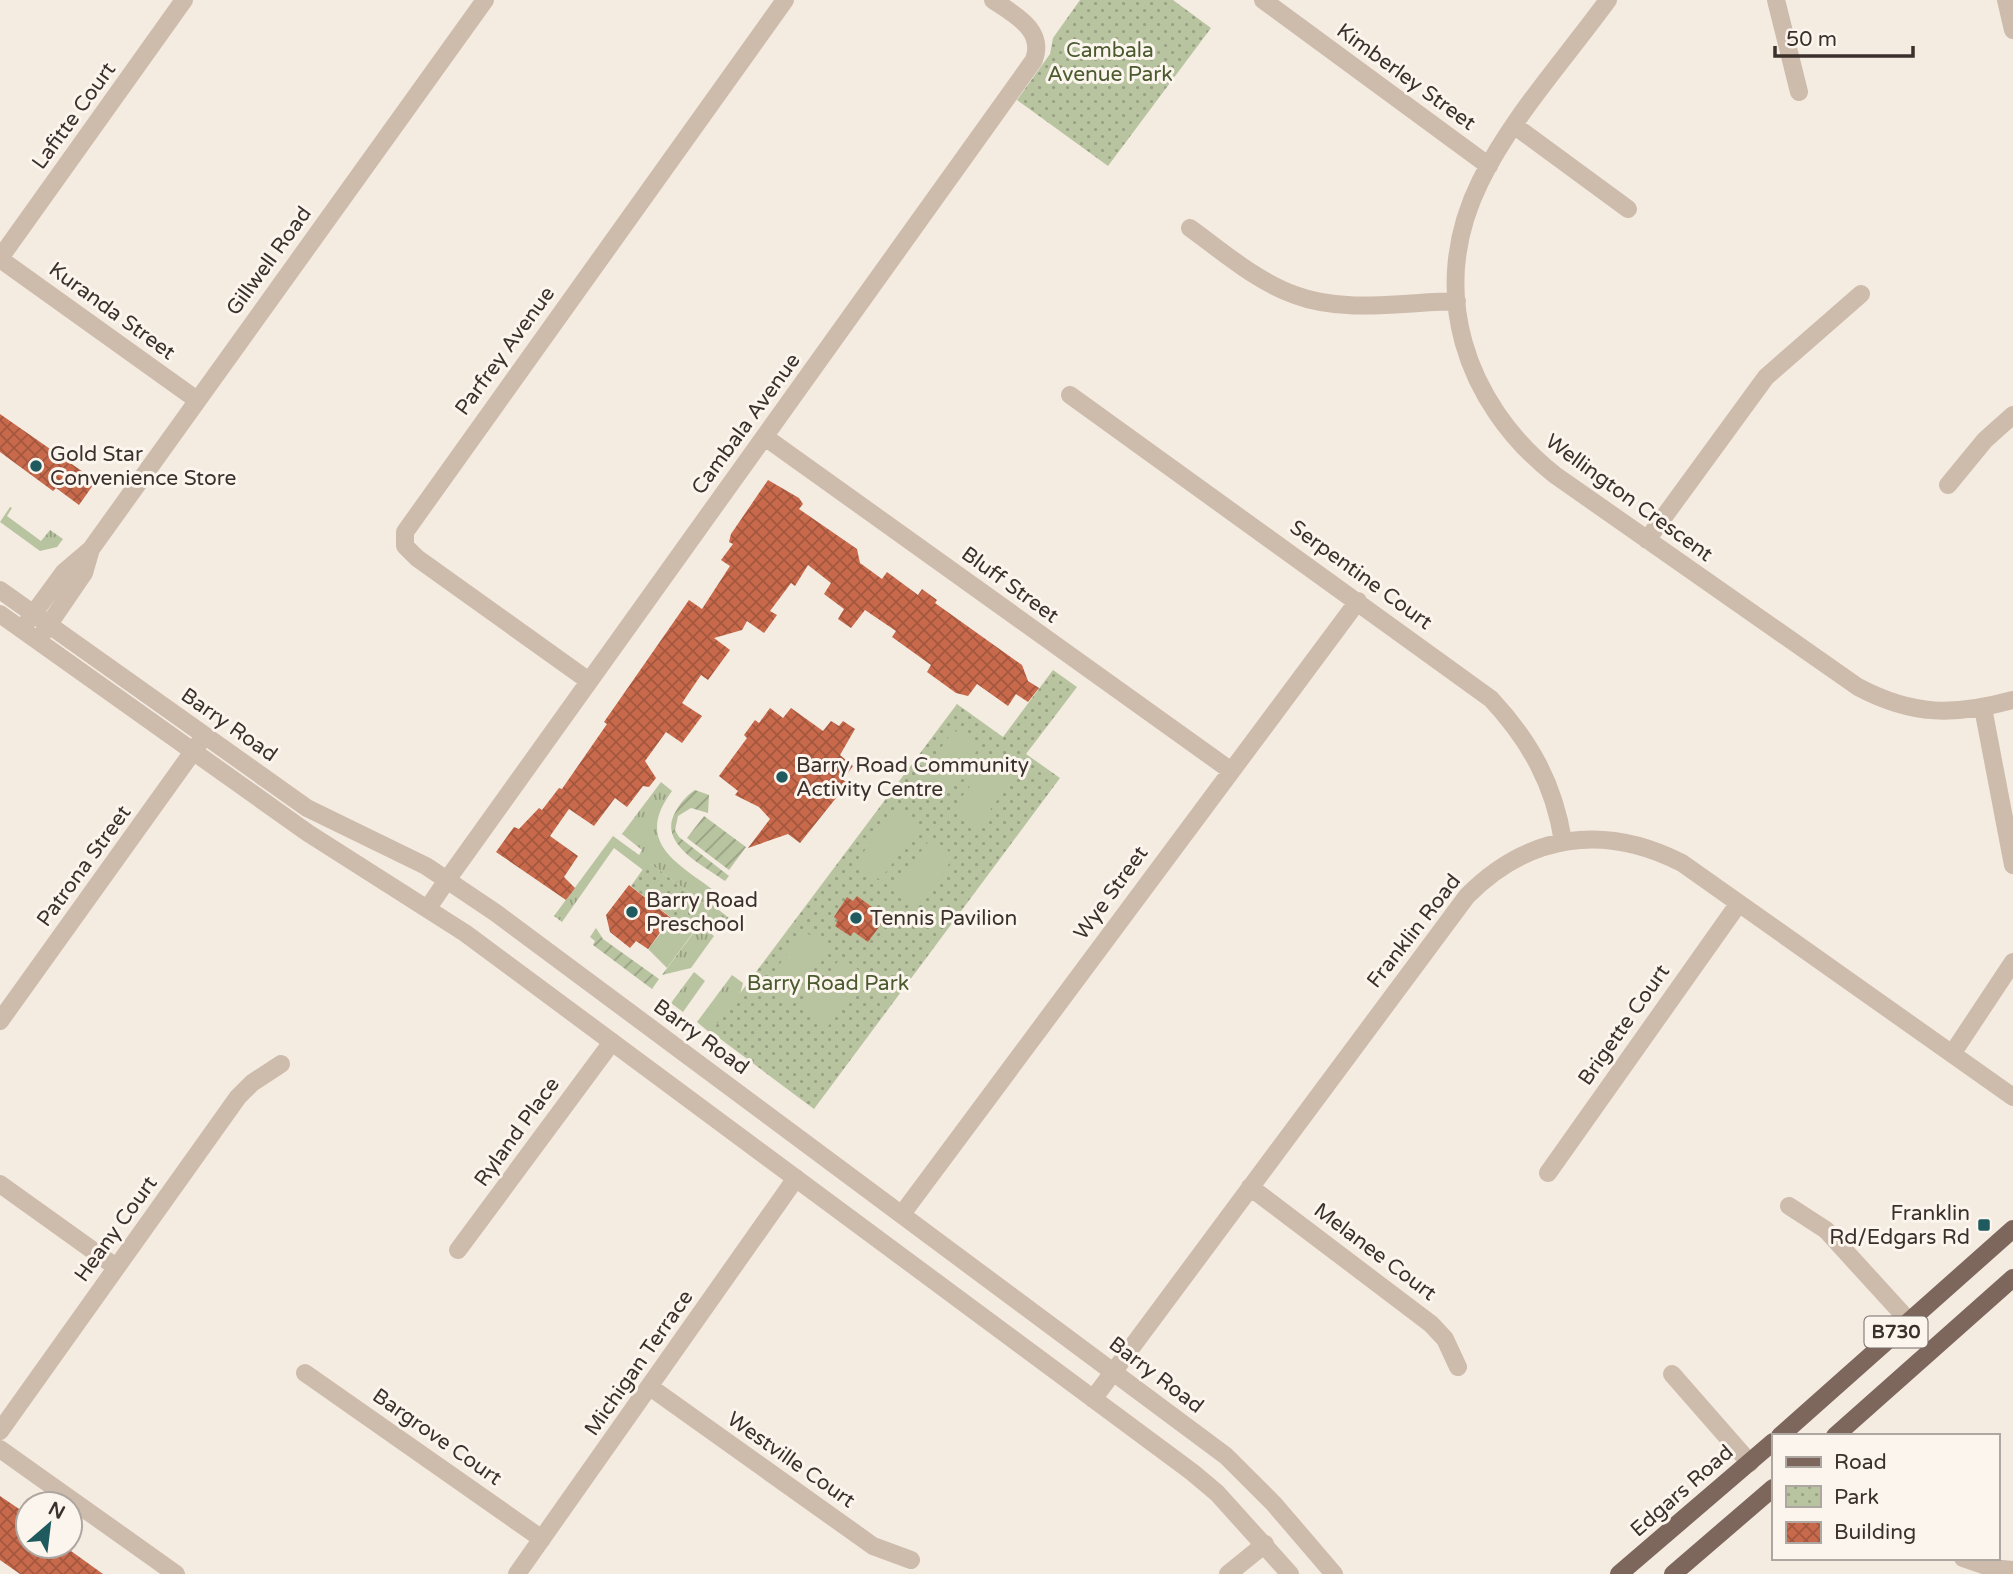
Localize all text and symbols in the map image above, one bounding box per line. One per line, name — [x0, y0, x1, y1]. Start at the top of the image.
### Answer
scale bar — [1775, 14, 1913, 58]
street label: Kimberley Street — [1332, 18, 1480, 136]
text: 50 m — [1786, 27, 1837, 52]
park label: Cambala Avenue Park — [1047, 38, 1173, 87]
street label: Lafitte Court — [27, 58, 121, 174]
street label: Gillwell Road — [221, 202, 317, 320]
street label: Kuranda Street — [44, 257, 180, 365]
street label: Parfrey Avenue — [450, 282, 560, 420]
street label: Cambala Avenue — [686, 348, 806, 499]
street label: Wellington Crescent — [1541, 429, 1717, 567]
place label: Gold Star Convenience Store — [50, 442, 236, 491]
marker: Gold Star Convenience Store — [28, 458, 44, 474]
street label: Serpentine Court — [1285, 515, 1437, 635]
street label: Bluff Street — [956, 541, 1064, 629]
street label: Barry Road — [176, 683, 282, 767]
place label: Barry Road Community Activity Centre — [796, 753, 1029, 802]
marker: Barry Road Community Activity Centre — [774, 769, 790, 785]
street label: Patrona Street — [32, 801, 136, 931]
street label: Wye Street — [1069, 841, 1153, 945]
street label: Franklin Road — [1362, 869, 1466, 993]
place label: Barry Road Preschool — [646, 888, 758, 937]
marker: Barry Road Preschool — [624, 904, 640, 920]
place label: Tennis Pavilion — [870, 906, 1017, 931]
marker: Tennis Pavilion — [848, 910, 864, 926]
street label: Brigette Court — [1573, 960, 1675, 1090]
park label: Barry Road Park — [747, 971, 909, 996]
street label: Barry Road — [648, 994, 754, 1080]
street label: Ryland Place — [469, 1072, 565, 1191]
street label: Heany Court — [69, 1171, 163, 1287]
street label: Melanee Court — [1309, 1198, 1441, 1306]
place label: Franklin Rd/Edgars Rd — [1829, 1201, 1970, 1250]
marker: Franklin Rd/Edgars Rd — [1976, 1217, 1992, 1233]
street label: Michigan Terrace — [579, 1285, 699, 1441]
road number: B730 — [1864, 1316, 1927, 1348]
street label: Barry Road — [1104, 1331, 1208, 1419]
street label: Bargrove Court — [368, 1383, 506, 1491]
street label: Westville Court — [722, 1407, 860, 1513]
legend — [1772, 1434, 1999, 1560]
street label: Edgars Road — [1626, 1440, 1738, 1542]
text: Road — [1834, 1450, 1887, 1475]
text: Park — [1834, 1485, 1879, 1510]
north arrow — [14, 1490, 84, 1560]
text: N — [45, 1498, 68, 1524]
text: Building — [1834, 1520, 1916, 1545]

